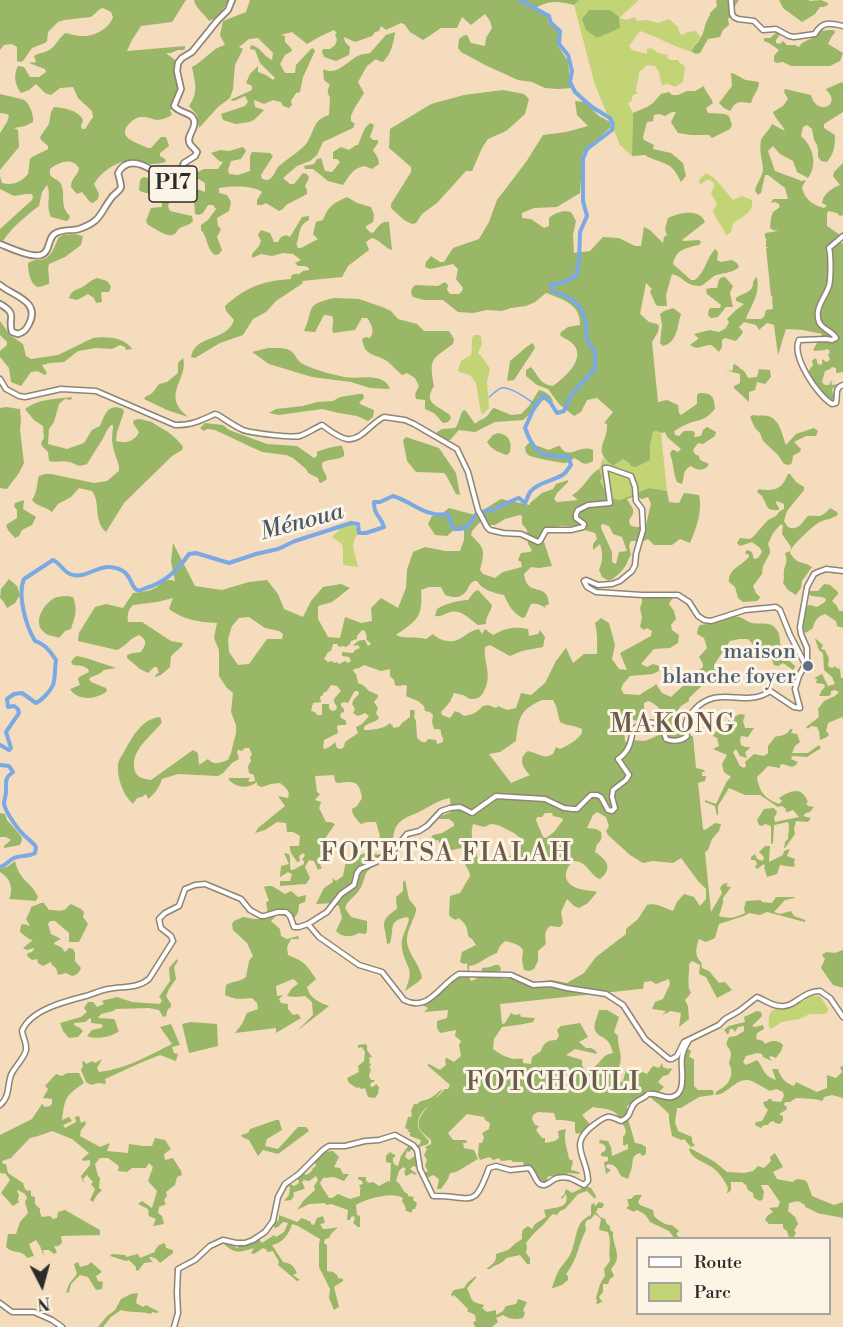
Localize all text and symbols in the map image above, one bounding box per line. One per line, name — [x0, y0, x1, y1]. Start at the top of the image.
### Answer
road number: P17 — [149, 166, 197, 202]
water label: Ménoua — [257, 498, 347, 548]
place label: maison blanche foyer — [663, 640, 796, 692]
marker: maison blanche foyer — [801, 659, 815, 673]
district label: MAKONG — [610, 710, 736, 742]
district label: FOTETSA FIALAH — [320, 839, 572, 871]
district label: FOTCHOULI — [466, 1068, 640, 1100]
legend — [636, 1237, 831, 1315]
text: Route — [694, 1251, 742, 1274]
north arrow — [12, 1255, 72, 1315]
text: Parc — [694, 1281, 731, 1304]
text: N — [37, 1292, 51, 1314]

